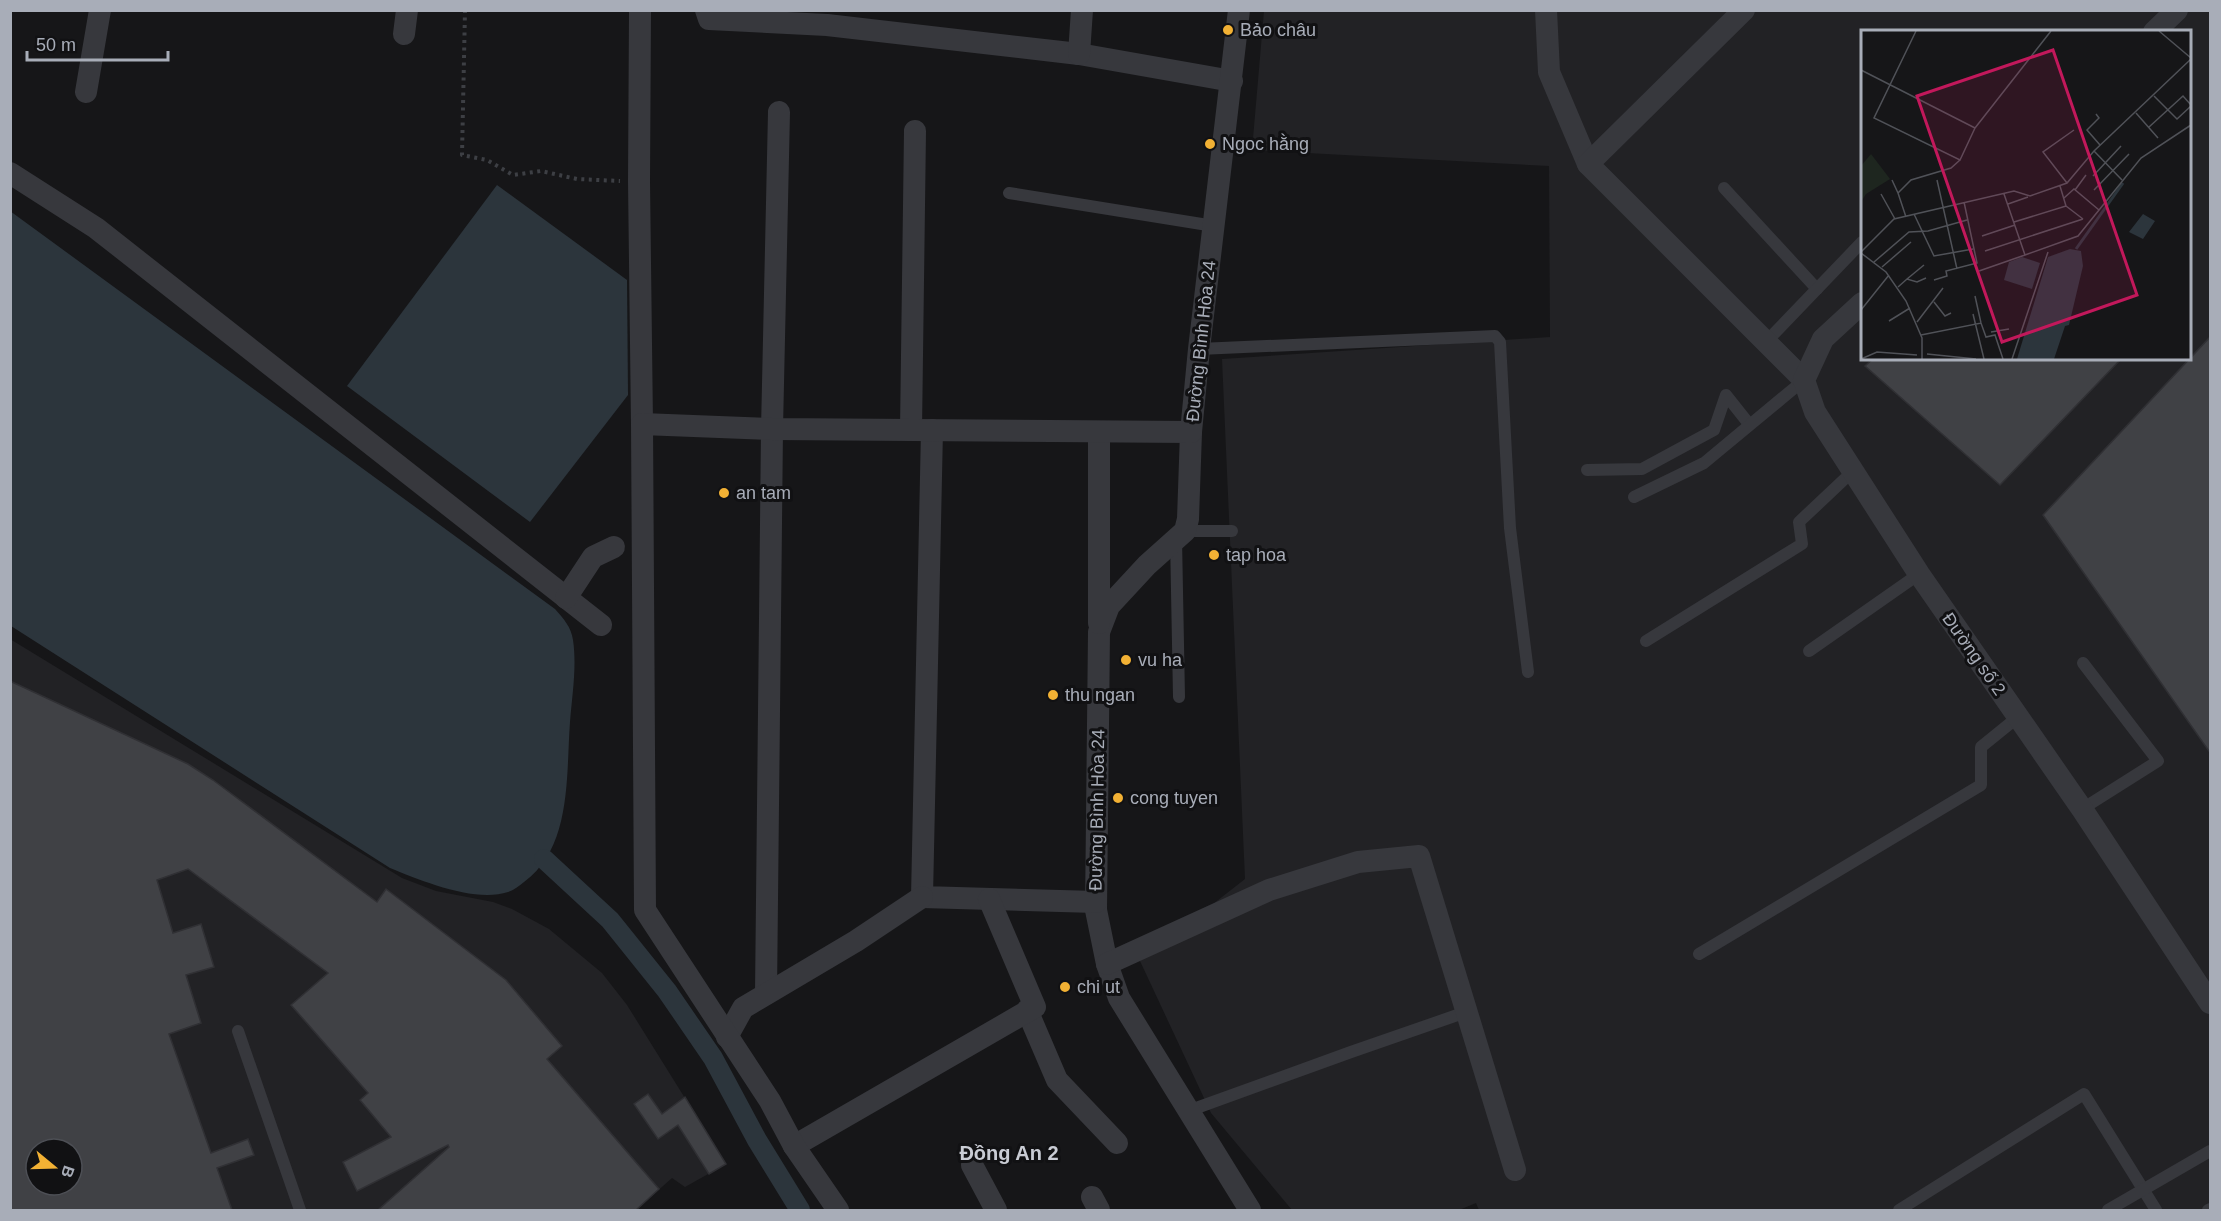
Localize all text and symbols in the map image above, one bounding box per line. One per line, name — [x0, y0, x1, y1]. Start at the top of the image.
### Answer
place label: Bảo châu — [1240, 20, 1316, 40]
marker: Bảo châu — [1221, 23, 1235, 37]
scale bar — [27, 24, 168, 62]
inset map — [1861, 30, 2191, 360]
text: 50 m — [36, 35, 76, 55]
place label: Ngoc hằng — [1222, 133, 1309, 154]
marker: Ngoc hằng — [1203, 137, 1217, 151]
street label: Đường Bình Hòa 24 — [1183, 259, 1219, 423]
place label: an tam — [736, 483, 791, 503]
marker: an tam — [717, 486, 731, 500]
place label: tap hoa — [1226, 545, 1287, 565]
marker: tap hoa — [1207, 548, 1221, 562]
street label: Đường số 2 — [1938, 609, 2010, 699]
place label: vu ha — [1138, 650, 1183, 670]
marker: vu ha — [1119, 653, 1133, 667]
place label: thu ngan — [1065, 685, 1135, 705]
marker: thu ngan — [1046, 688, 1060, 702]
street label: Đường Bình Hòa 24 — [1086, 729, 1108, 891]
place label: cong tuyen — [1130, 788, 1218, 808]
marker: cong tuyen — [1111, 791, 1125, 805]
place label: chi ut — [1077, 977, 1120, 997]
marker: chi ut — [1058, 980, 1072, 994]
north arrow — [24, 1137, 84, 1197]
district label: Đồng An 2 — [959, 1142, 1059, 1164]
text: B — [58, 1163, 78, 1180]

